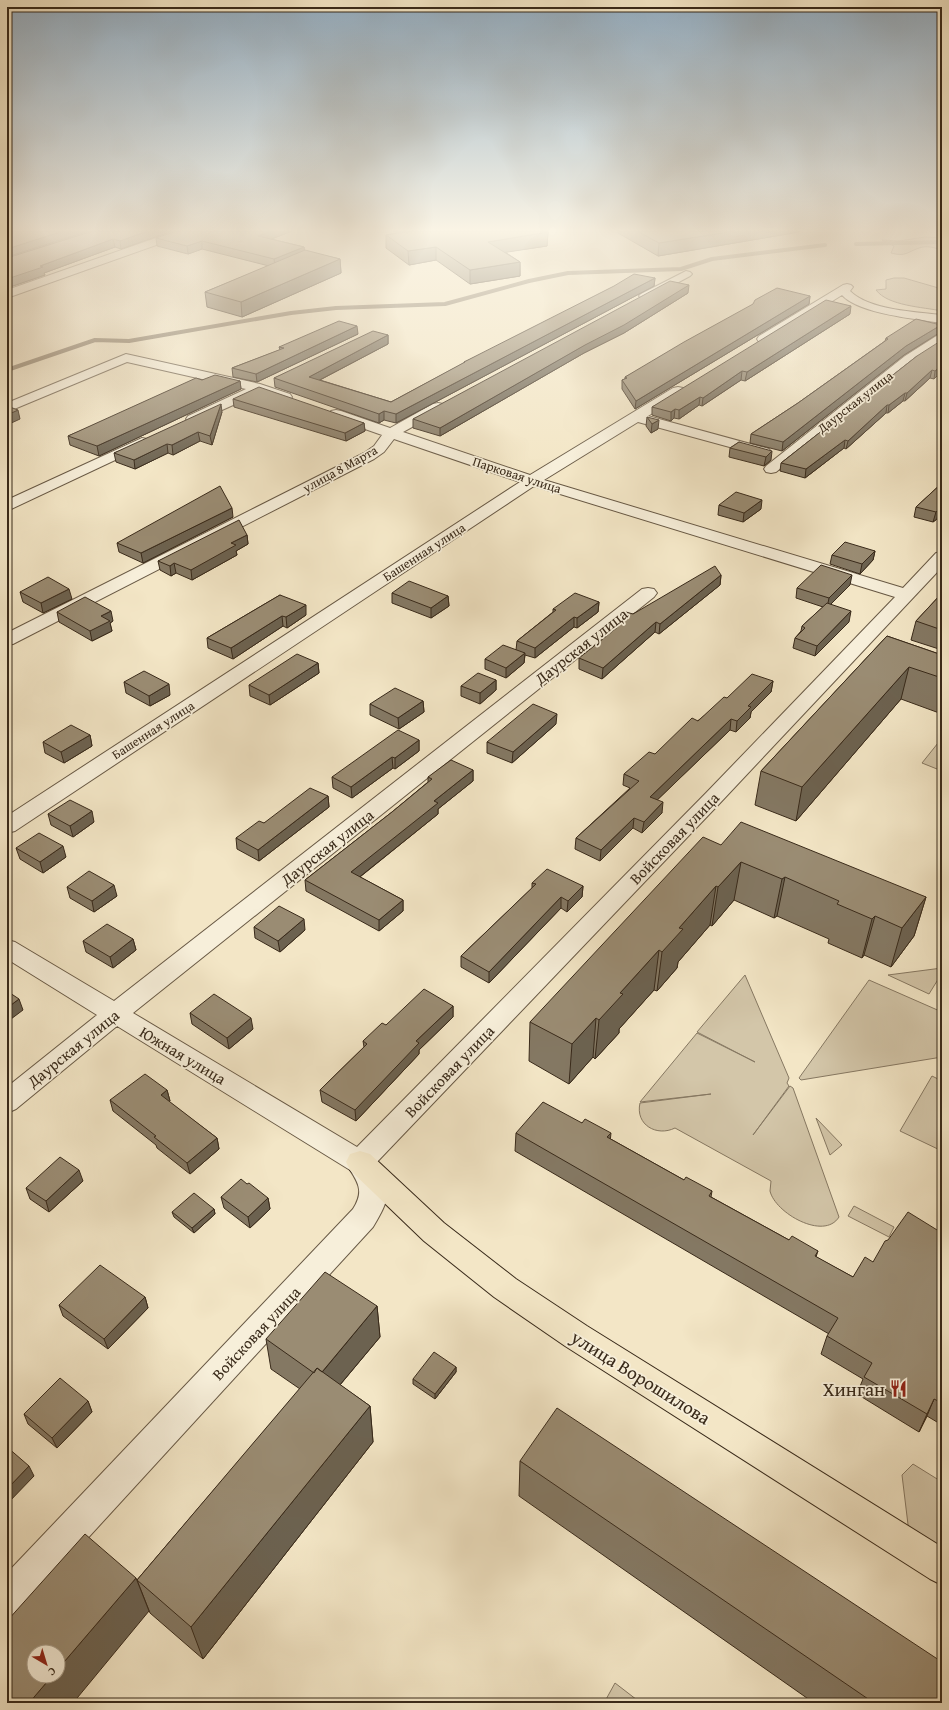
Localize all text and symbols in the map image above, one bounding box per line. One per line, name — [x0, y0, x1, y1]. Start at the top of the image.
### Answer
street label: Даурская улица — [812, 366, 898, 438]
street label: улица 8 Марта — [298, 440, 382, 498]
street label: Парковая улица — [470, 452, 564, 499]
street label: Башенная улица — [379, 518, 470, 586]
street label: Даурская улица — [528, 602, 633, 691]
street label: Башенная улица — [108, 696, 199, 764]
street label: Войсковая улица — [623, 786, 725, 890]
street label: Даурская улица — [274, 803, 379, 892]
street label: Даурская улица — [21, 1003, 125, 1093]
street label: Войсковая улица — [398, 1019, 500, 1123]
street label: Южная улица — [135, 1020, 231, 1090]
street label: Войсковая улица — [206, 1280, 306, 1385]
street label: улица Ворошилова — [565, 1322, 716, 1431]
place label: Хинган — [823, 1375, 885, 1403]
restaurant icon: Хинган — [888, 1379, 908, 1399]
north arrow — [26, 1644, 66, 1684]
text: С — [45, 1664, 60, 1680]

